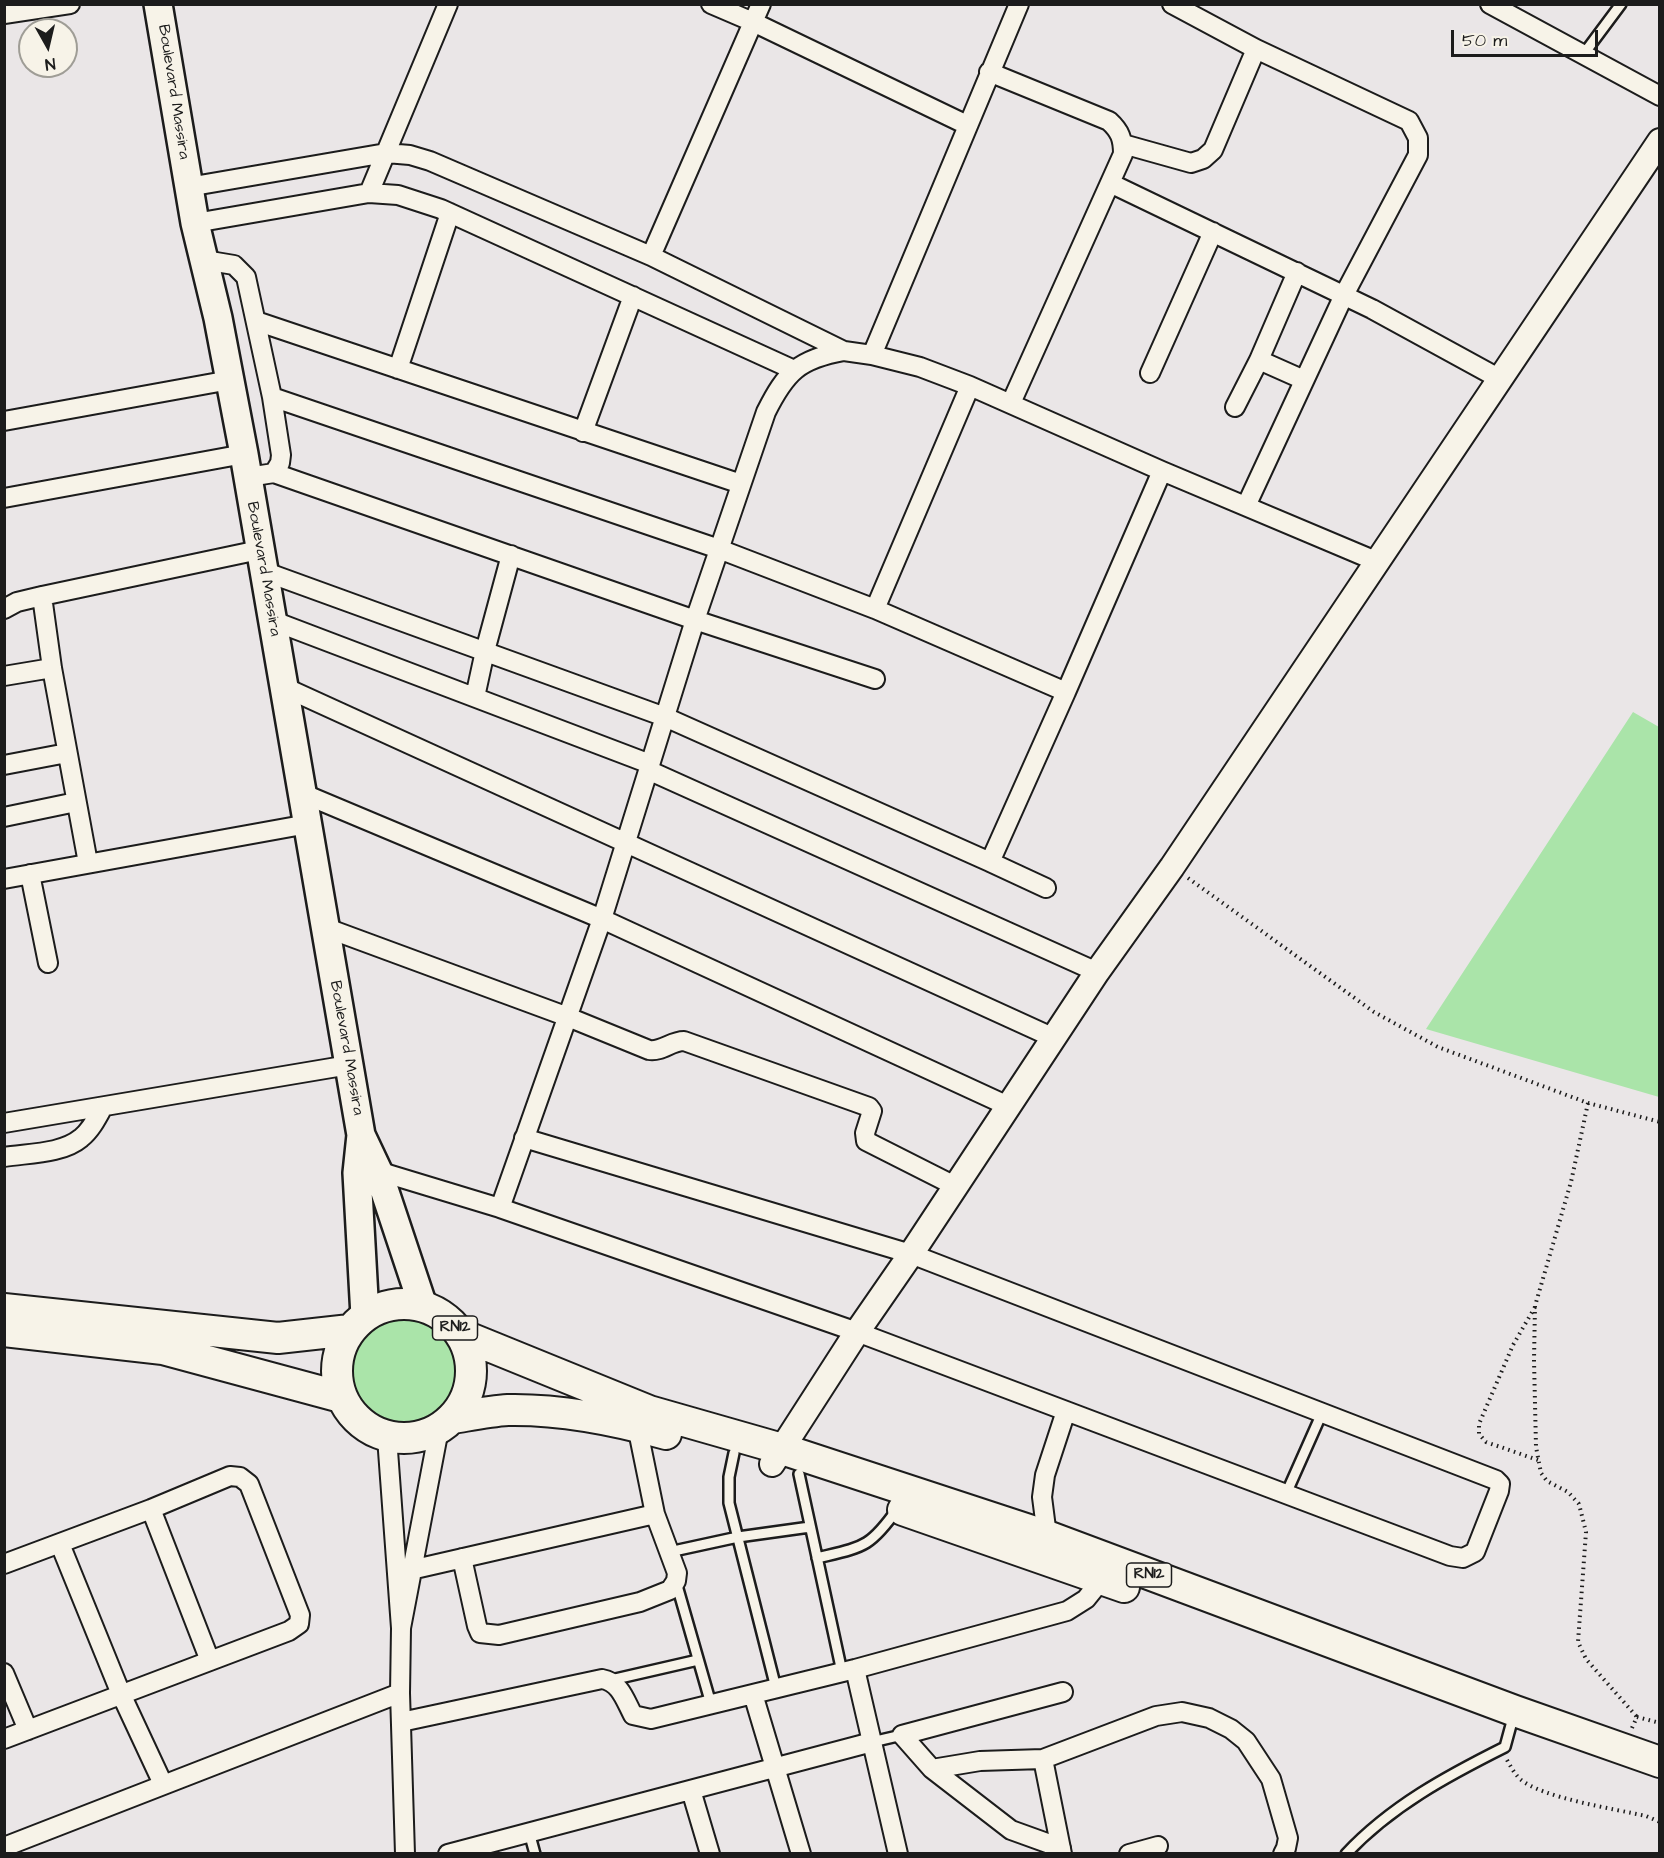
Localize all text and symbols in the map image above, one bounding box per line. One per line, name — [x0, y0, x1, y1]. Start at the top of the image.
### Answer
north arrow — [18, 18, 78, 78]
scale bar — [1454, 18, 1601, 56]
street label: Boulevard Massira — [153, 23, 193, 161]
text: 50 m — [1462, 28, 1507, 53]
text: N — [44, 52, 57, 75]
street label: Boulevard Massira — [242, 500, 284, 638]
street label: Boulevard Massira — [325, 979, 367, 1117]
road number: RN12 — [432, 1316, 478, 1340]
road number: RN12 — [1126, 1563, 1172, 1587]

